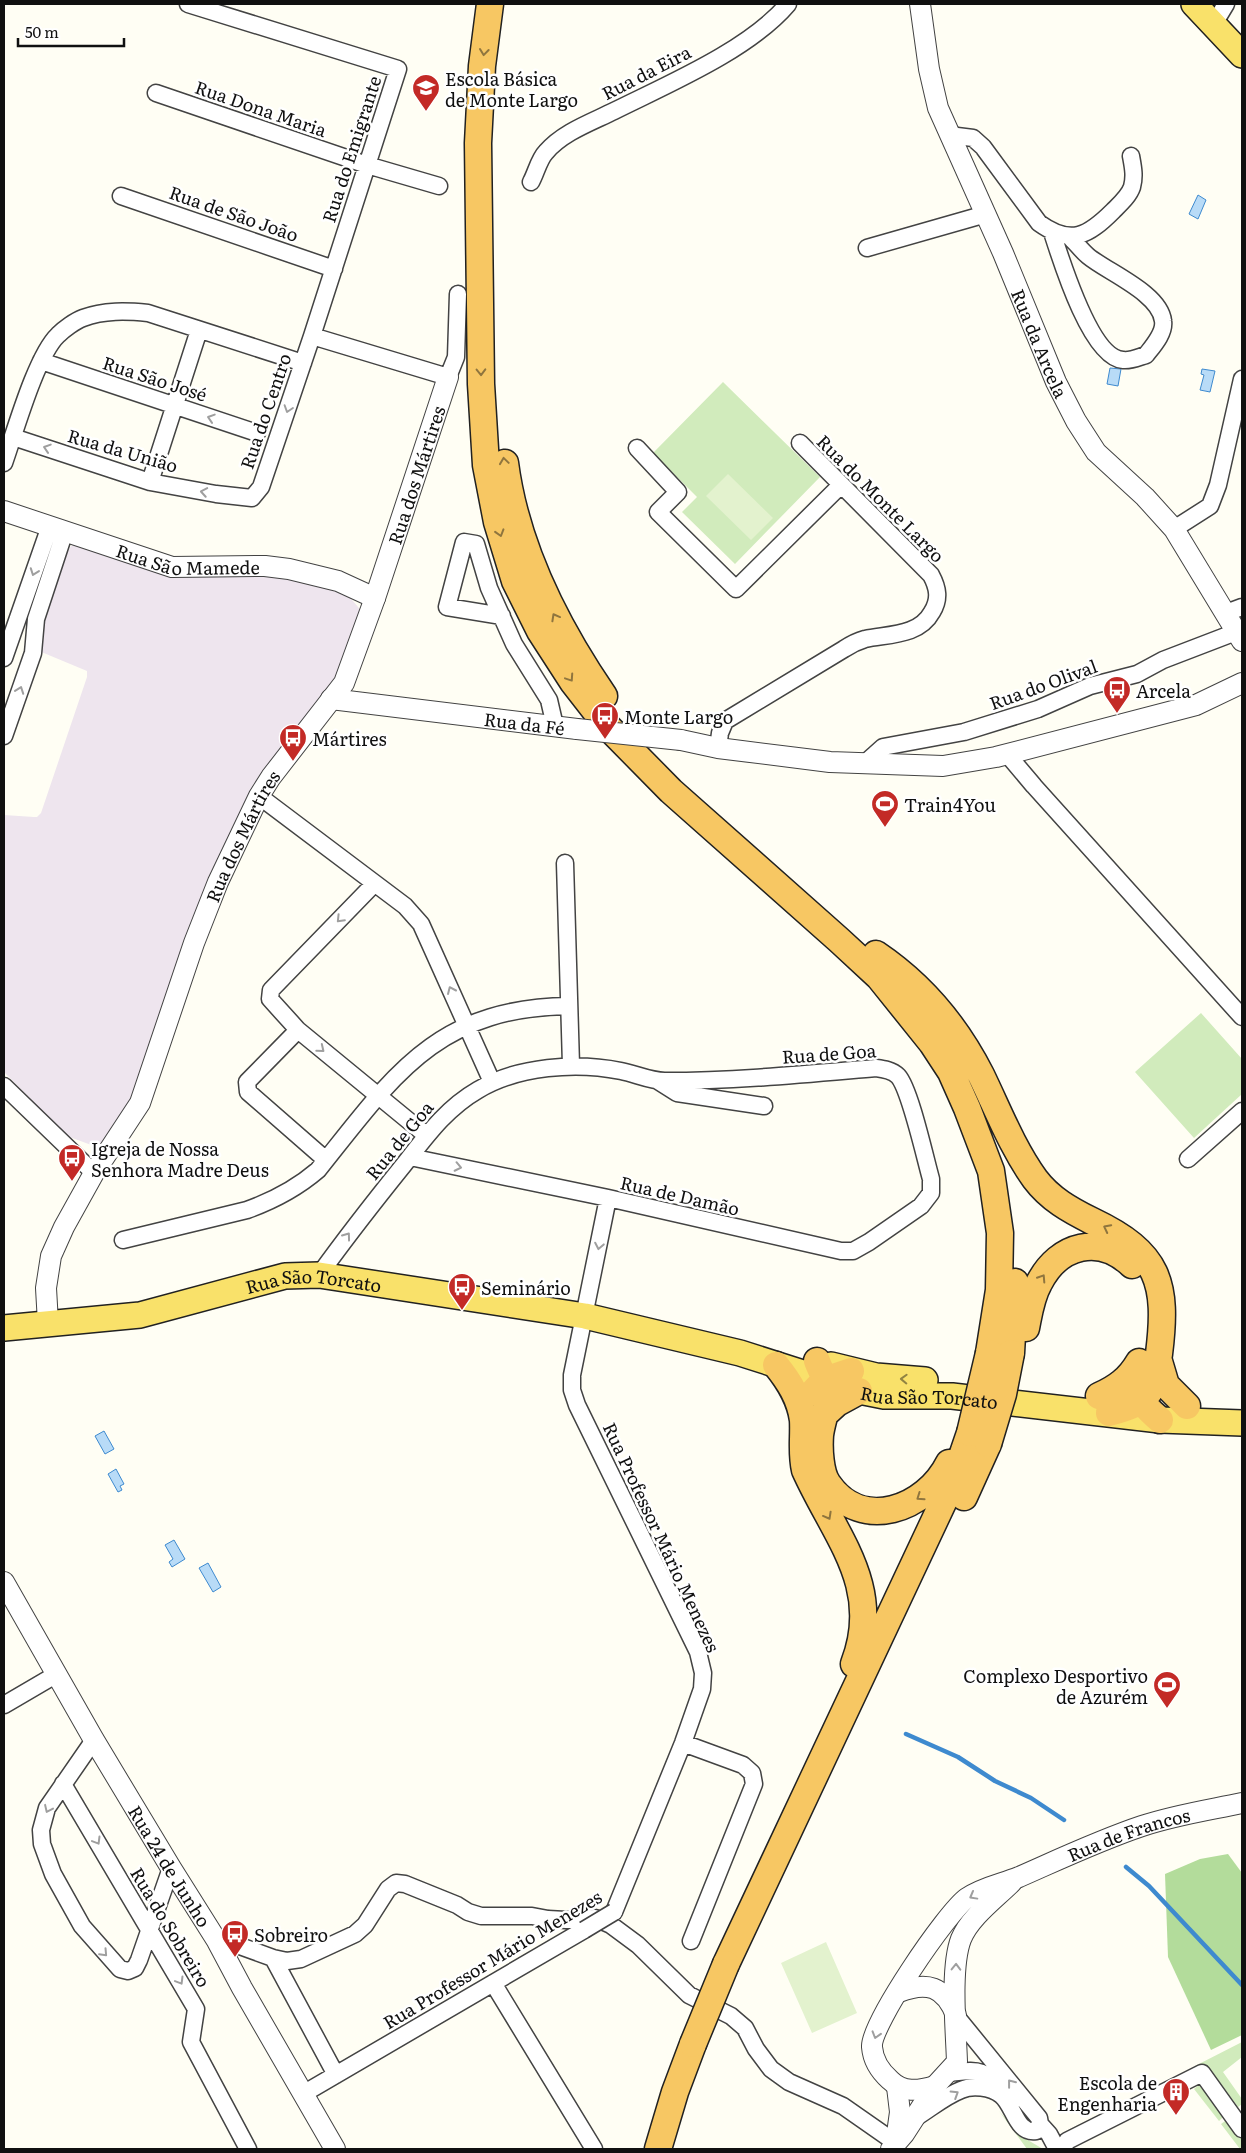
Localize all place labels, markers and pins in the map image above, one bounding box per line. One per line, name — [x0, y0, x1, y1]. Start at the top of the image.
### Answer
place label: Escola Básica de Monte Largo — [445, 65, 578, 113]
school or university icon: Escola Básica de Monte Largo — [411, 73, 441, 112]
bus stop icon: Arcela — [1102, 675, 1132, 714]
place label: Arcela — [1136, 677, 1191, 704]
bus stop icon: Monte Largo — [590, 701, 620, 740]
place label: Monte Largo — [624, 703, 733, 730]
bus stop icon: Mártires — [278, 723, 308, 762]
place label: Mártires — [312, 725, 387, 752]
sports icon: Train4You — [870, 789, 900, 828]
place label: Train4You — [904, 791, 996, 818]
place label: Igreja de Nossa Senhora Madre Deus — [91, 1135, 269, 1183]
bus stop icon: Igreja de Nossa Senhora Madre Deus — [57, 1143, 87, 1182]
bus stop icon: Seminário — [447, 1272, 477, 1311]
place label: Seminário — [481, 1274, 571, 1301]
place label: Complexo Desportivo de Azurém — [963, 1662, 1148, 1710]
sports icon: Complexo Desportivo de Azurém — [1152, 1670, 1182, 1709]
bus stop icon: Sobreiro — [220, 1919, 250, 1958]
place label: Sobreiro — [254, 1921, 328, 1948]
place label: Escola de Engenharia — [1057, 2069, 1157, 2117]
building icon: Escola de Engenharia — [1161, 2077, 1191, 2116]

